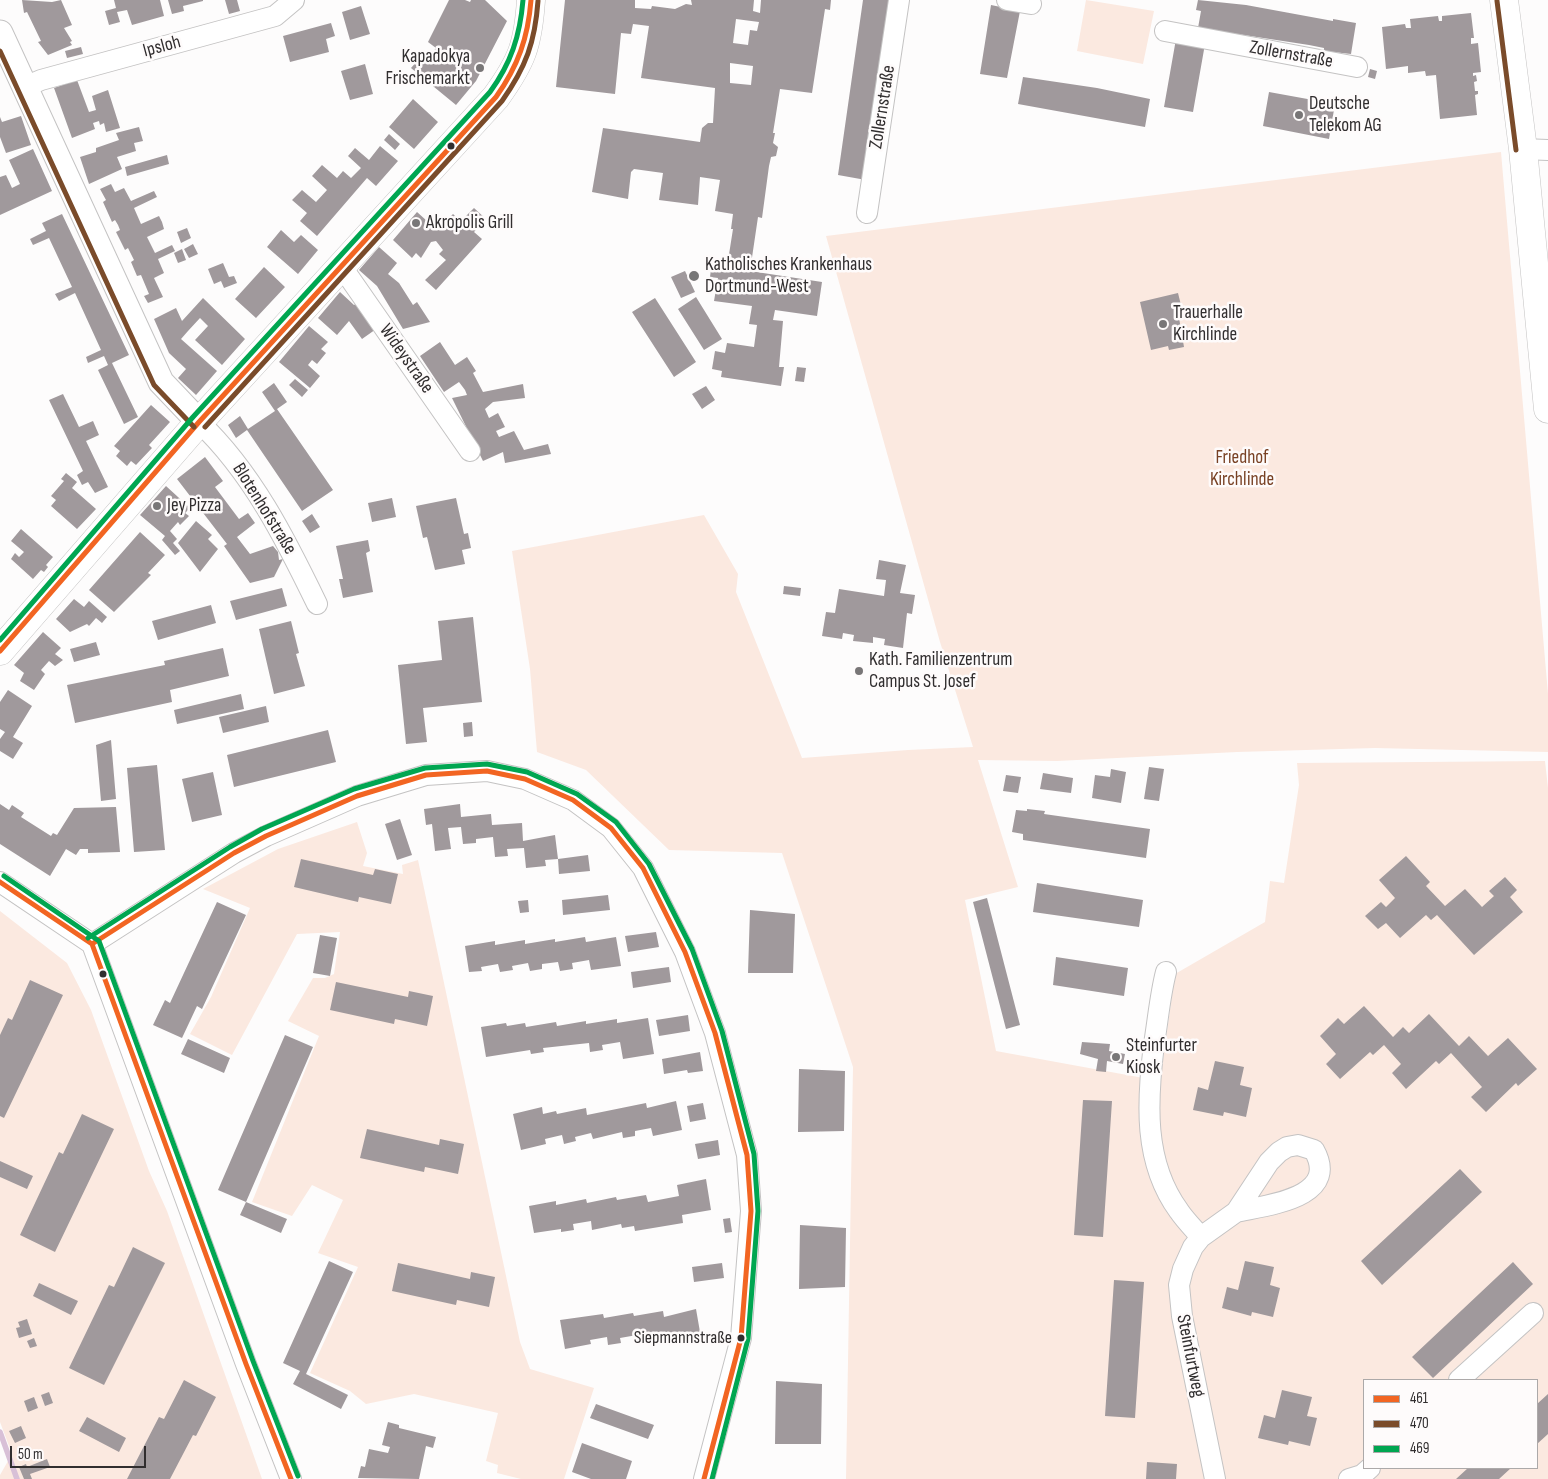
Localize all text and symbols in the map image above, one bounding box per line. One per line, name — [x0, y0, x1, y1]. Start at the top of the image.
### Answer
street label: Ipsloh — [141, 31, 183, 63]
street label: Zollernstraße — [1247, 36, 1335, 74]
place label: Kapadokya Frischemarkt — [386, 46, 470, 90]
marker: Kapadokya Frischemarkt — [474, 62, 486, 74]
street label: Zollernstraße — [865, 64, 901, 150]
place label: Deutsche Telekom AG — [1309, 93, 1382, 137]
marker: Deutsche Telekom AG — [1293, 109, 1305, 121]
unlabelled marker — [446, 141, 456, 151]
place label: Akropolis Grill — [426, 212, 513, 234]
marker: Akropolis Grill — [410, 217, 422, 229]
place label: Katholisches Krankenhaus Dortmund-West — [705, 254, 872, 298]
marker: Katholisches Krankenhaus Dortmund-West — [687, 269, 701, 283]
place label: Trauerhalle Kirchlinde — [1173, 302, 1243, 346]
marker: Trauerhalle Kirchlinde — [1157, 318, 1169, 330]
street label: Wideystraße — [374, 320, 438, 398]
park label: Friedhof Kirchlinde — [1210, 447, 1274, 491]
street label: Blotenhofstraße — [227, 459, 301, 559]
place label: Jey Pizza — [167, 495, 221, 517]
marker: Jey Pizza — [151, 500, 163, 512]
place label: Kath. Familienzentrum Campus St. Josef — [869, 649, 1012, 693]
marker: Kath. Familienzentrum Campus St. Josef — [853, 665, 865, 677]
unlabelled marker — [98, 969, 108, 979]
place label: Steinfurter Kiosk — [1126, 1035, 1197, 1079]
marker: Steinfurter Kiosk — [1110, 1051, 1122, 1063]
street label: Steinfurtweg — [1171, 1313, 1209, 1399]
place label: Siepmannstraße — [634, 1327, 732, 1349]
marker: Siepmannstraße — [736, 1333, 746, 1343]
legend — [1363, 1379, 1538, 1469]
text: 461 — [1410, 1389, 1428, 1408]
text: 470 — [1410, 1414, 1429, 1433]
scale bar — [12, 1436, 149, 1468]
text: 469 — [1410, 1439, 1429, 1458]
text: 50 m — [18, 1445, 43, 1464]

